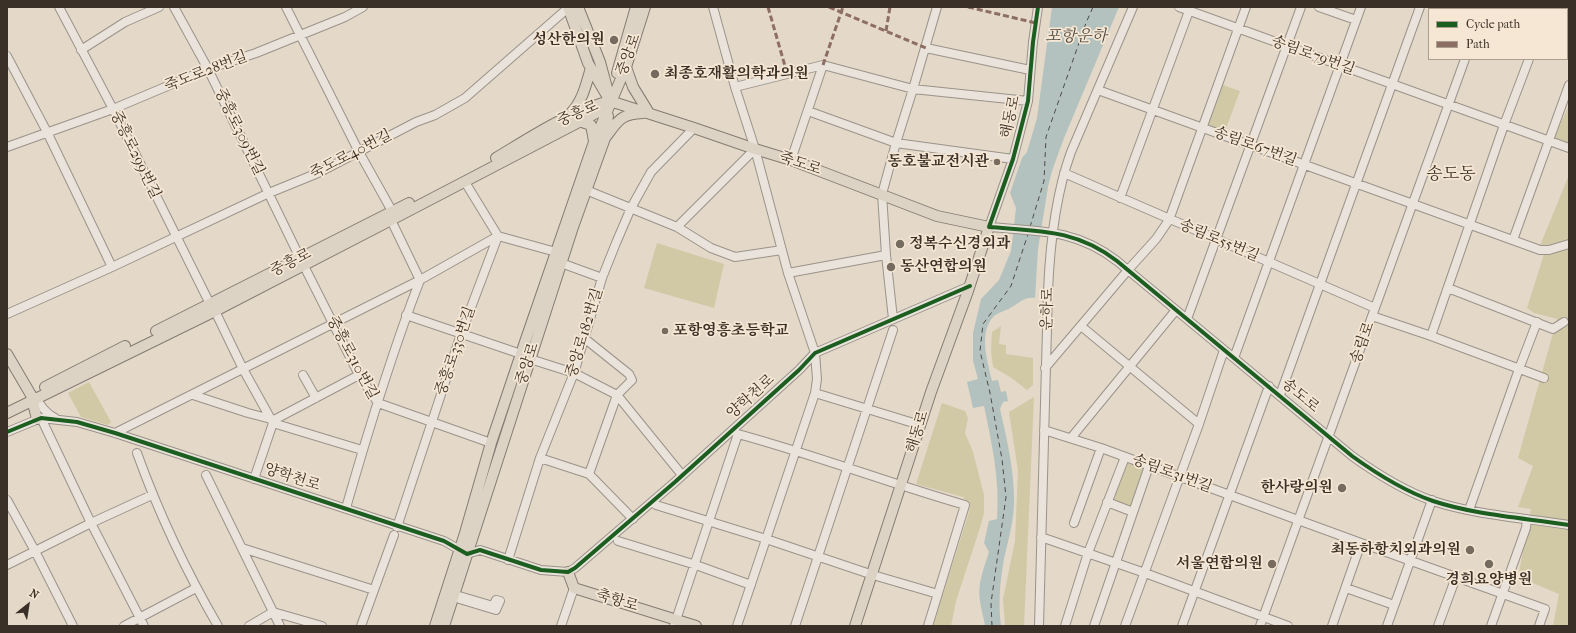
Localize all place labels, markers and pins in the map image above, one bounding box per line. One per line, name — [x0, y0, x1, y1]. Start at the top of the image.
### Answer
place label: 성산한의원 — [533, 31, 605, 49]
marker: 성산한의원 — [608, 34, 620, 46]
place label: 최종호재활의학과의원 — [664, 65, 809, 83]
marker: 최종호재활의학과의원 — [649, 68, 661, 80]
place label: 동호불교전시관 — [888, 153, 989, 171]
marker: 동호불교전시관 — [992, 157, 1002, 167]
place label: 정복수신경외과 — [909, 235, 1010, 253]
marker: 정복수신경외과 — [894, 238, 906, 250]
place label: 동산연합의원 — [900, 258, 987, 276]
marker: 동산연합의원 — [885, 261, 897, 273]
place label: 포항영흥초등학교 — [673, 322, 789, 340]
marker: 포항영흥초등학교 — [660, 326, 670, 336]
place label: 한사랑의원 — [1261, 479, 1333, 497]
marker: 한사랑의원 — [1336, 482, 1348, 494]
place label: 최동하항치외과의원 — [1331, 541, 1461, 559]
marker: 최동하항치외과의원 — [1464, 544, 1476, 556]
place label: 서울연합의원 — [1176, 555, 1263, 573]
marker: 서울연합의원 — [1266, 558, 1278, 570]
marker: 경희요양병원 — [1483, 558, 1495, 570]
place label: 경희요양병원 — [1446, 571, 1532, 589]

